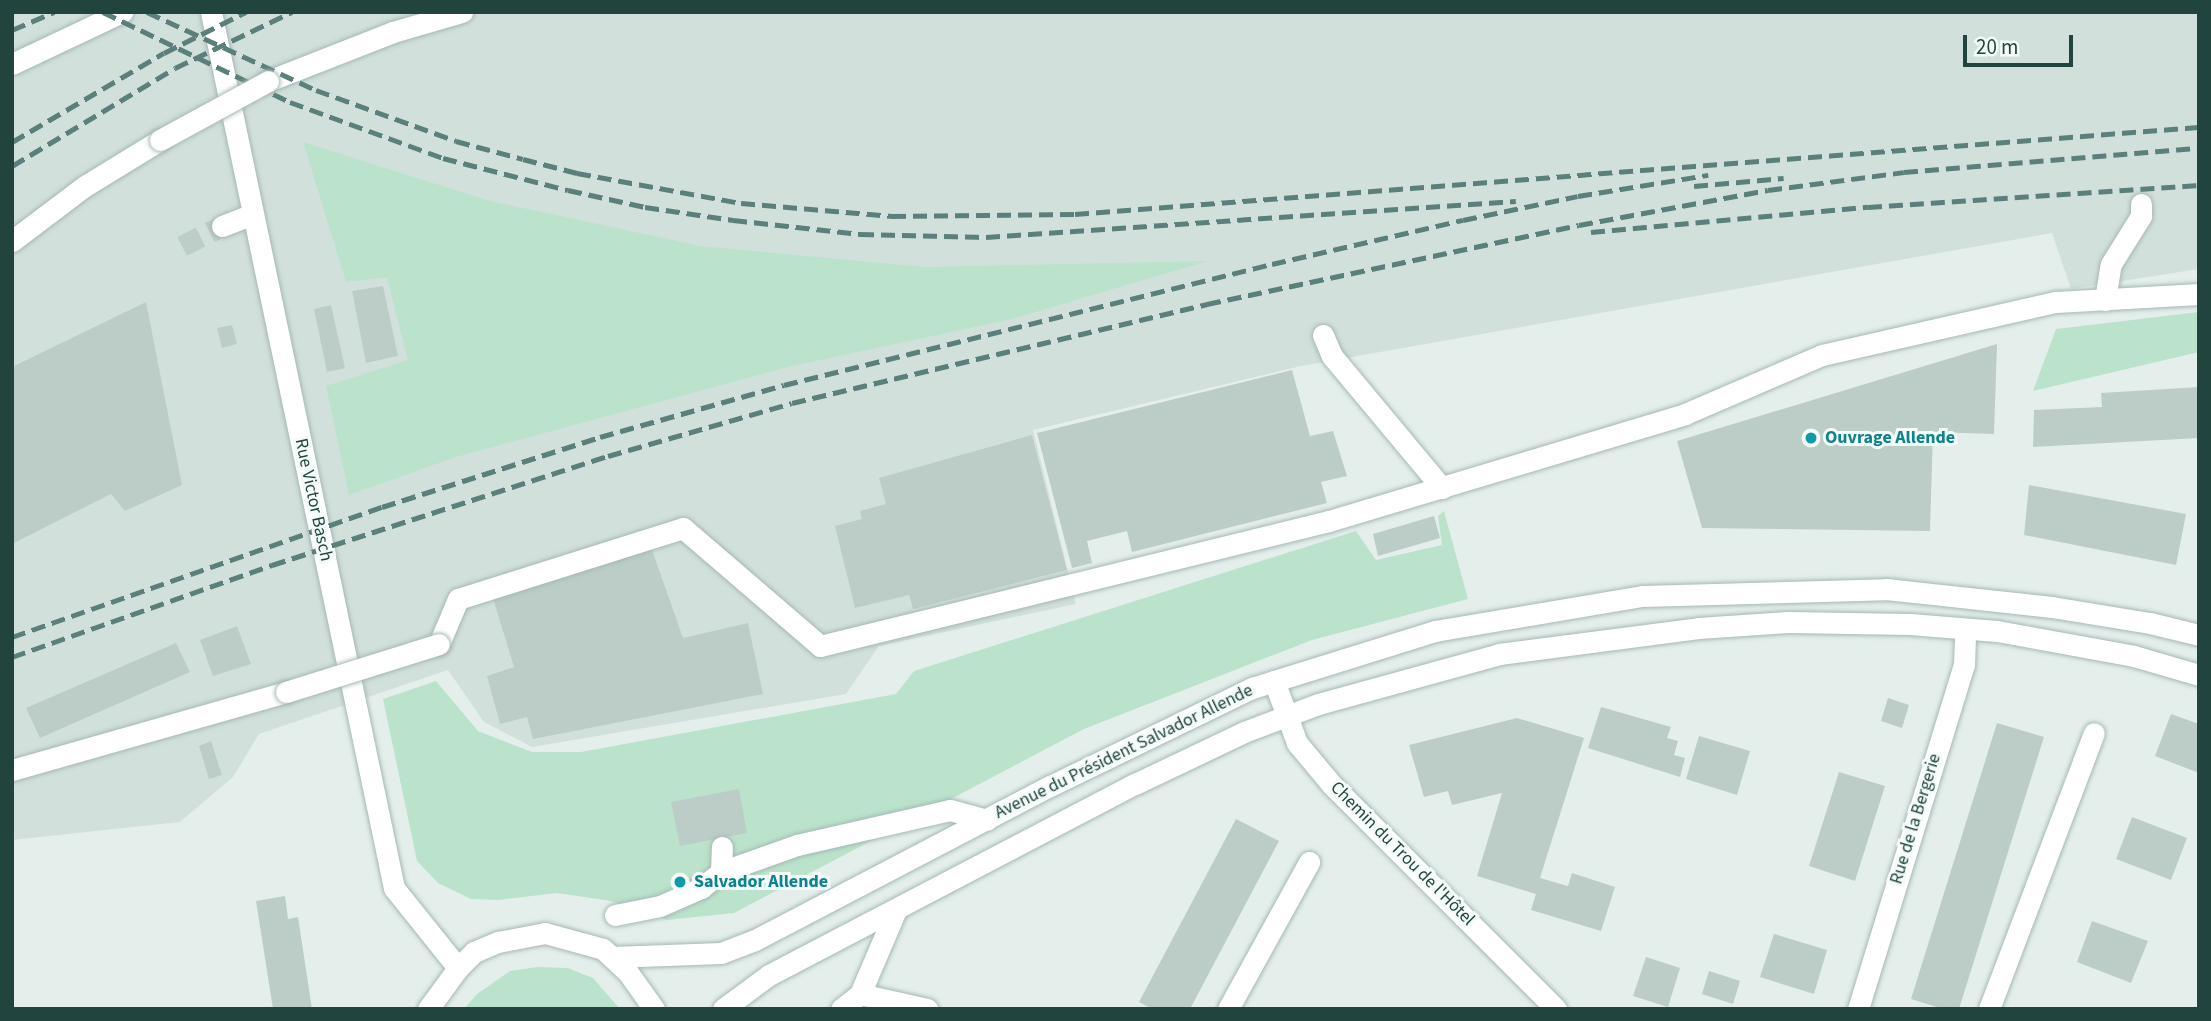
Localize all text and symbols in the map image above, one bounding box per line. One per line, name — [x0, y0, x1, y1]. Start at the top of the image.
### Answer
scale bar — [1966, 21, 2076, 65]
text: 20 m — [1976, 32, 2018, 62]
place label: Ouvrage Allende — [1825, 427, 1955, 449]
marker: Ouvrage Allende — [1803, 430, 1819, 446]
street label: Rue Victor Basch — [289, 437, 337, 563]
street label: Avenue du Président Salvador Allende — [991, 680, 1257, 824]
street label: Rue de la Bergerie — [1886, 751, 1946, 887]
street label: Chemin du Trou de l'Hôtel — [1325, 777, 1479, 931]
place label: Salvador Allende — [694, 871, 828, 893]
marker: Salvador Allende — [672, 874, 688, 890]

